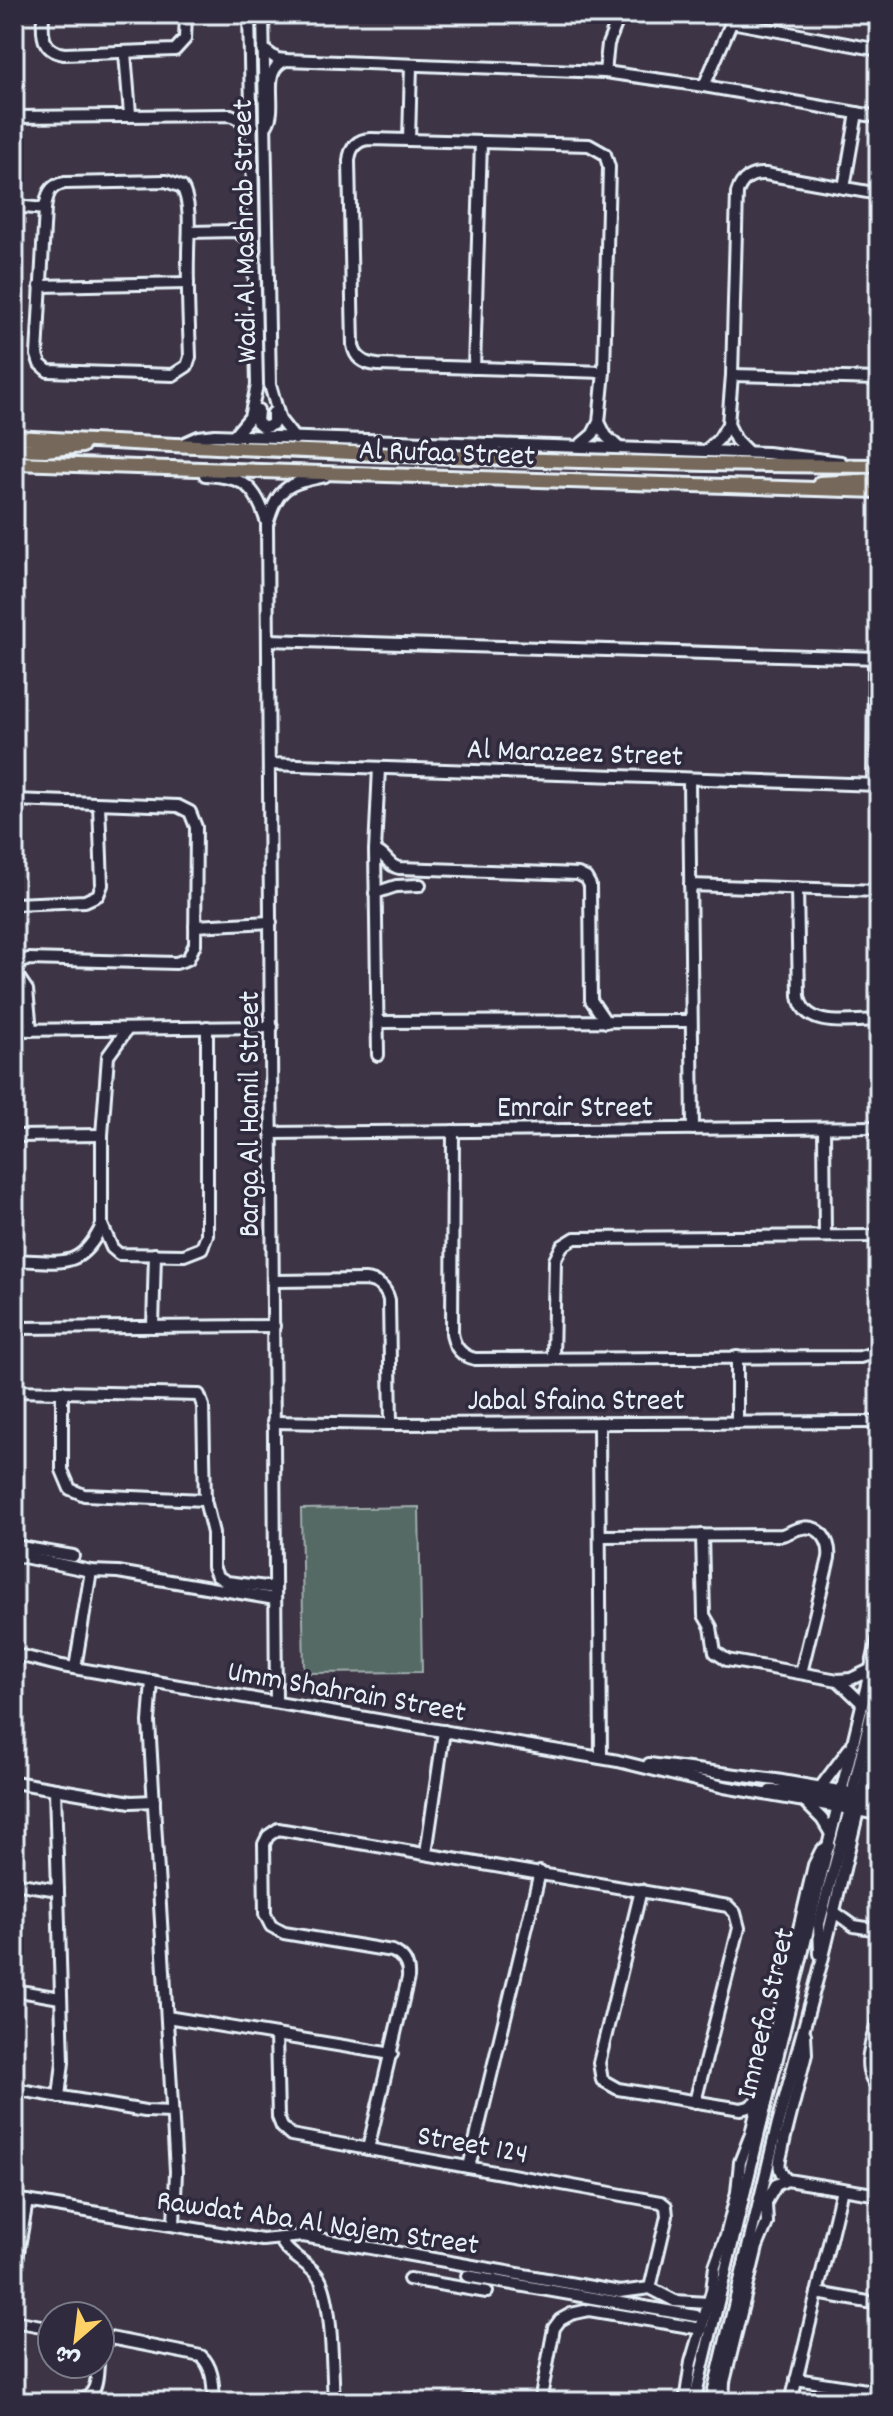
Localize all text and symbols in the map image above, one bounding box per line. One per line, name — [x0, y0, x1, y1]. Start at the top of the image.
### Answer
street label: Wadi Al Mashrab Street — [224, 99, 271, 363]
street label: Al Rufaa Street — [358, 431, 536, 480]
street label: Al Marazeez Street — [466, 730, 684, 781]
street label: Barga Al Hamil Street — [231, 991, 274, 1237]
street label: Emrair Street — [497, 1089, 653, 1132]
street label: Jabal Sfaina Street — [467, 1382, 685, 1425]
street label: Umm Shahrain Street — [223, 1652, 469, 1737]
street label: Imneefa Street — [728, 1924, 809, 2104]
street label: Street 124 — [413, 2117, 531, 2178]
street label: Rawdat Aba Al Najem Street — [153, 2182, 481, 2269]
north arrow — [36, 2300, 116, 2380]
text: ش — [50, 2335, 86, 2374]

